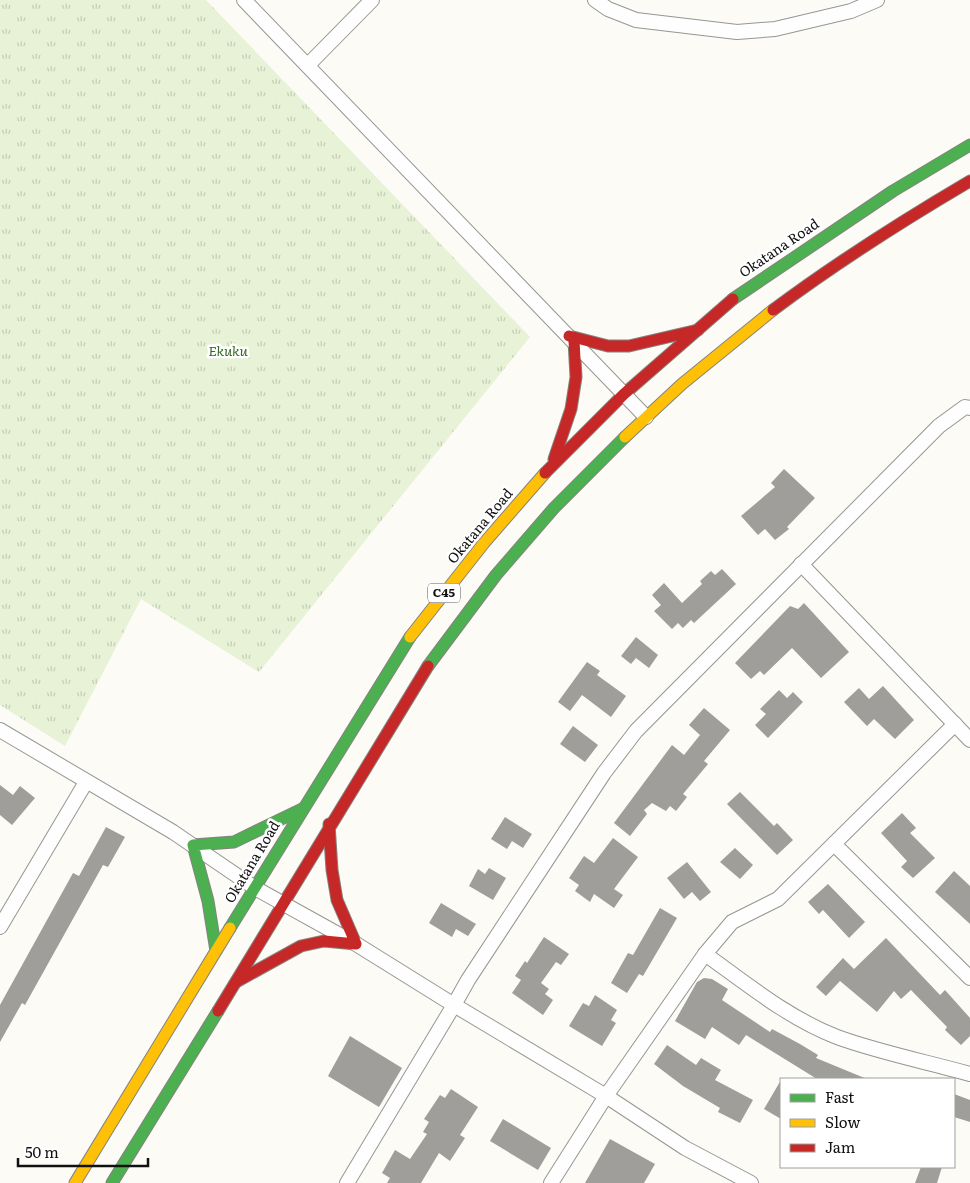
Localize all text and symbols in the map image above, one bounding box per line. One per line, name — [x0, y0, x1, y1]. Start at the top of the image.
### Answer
street label: Okatana Road — [734, 213, 823, 281]
park label: Ekuku — [208, 340, 248, 360]
street label: Okatana Road — [442, 483, 517, 567]
road number: C45 — [428, 584, 460, 602]
street label: Okatana Road — [219, 816, 284, 906]
legend — [780, 1078, 955, 1168]
text: Fast — [825, 1085, 854, 1108]
text: Slow — [825, 1110, 860, 1133]
text: Jam — [825, 1135, 856, 1158]
scale bar — [18, 1136, 148, 1168]
text: 50 m — [25, 1140, 59, 1163]

